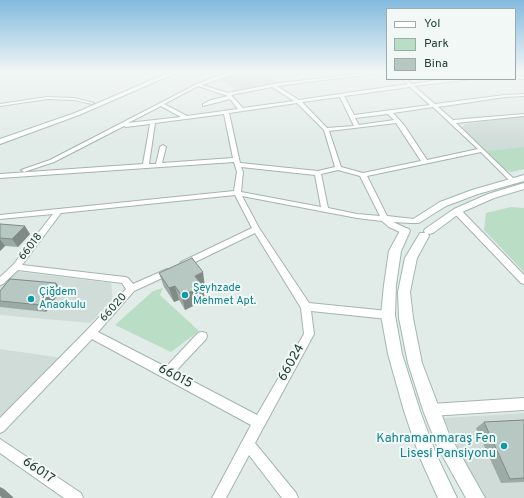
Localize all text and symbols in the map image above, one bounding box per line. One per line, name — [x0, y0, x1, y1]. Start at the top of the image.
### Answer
legend — [386, 8, 516, 80]
text: Yol — [424, 16, 440, 32]
text: Park — [424, 36, 449, 52]
text: Bina — [424, 56, 448, 72]
street label: 66018 — [16, 231, 46, 263]
place label: Şeyhzade Mehmet Apt. — [193, 282, 256, 308]
place label: Çiğdem Anaokulu — [39, 286, 86, 312]
marker: Şeyhzade Mehmet Apt. — [180, 290, 190, 300]
street label: 66020 — [98, 291, 130, 325]
marker: Çiğdem Anaokulu — [26, 294, 36, 304]
street label: 66024 — [276, 342, 308, 384]
street label: 66015 — [155, 361, 195, 393]
place label: Kahramanmaraş Fen Lisesi Pansiyonu — [376, 431, 496, 462]
marker: Kahramanmaraş Fen Lisesi Pansiyonu — [499, 441, 509, 451]
street label: 66017 — [19, 454, 57, 488]

